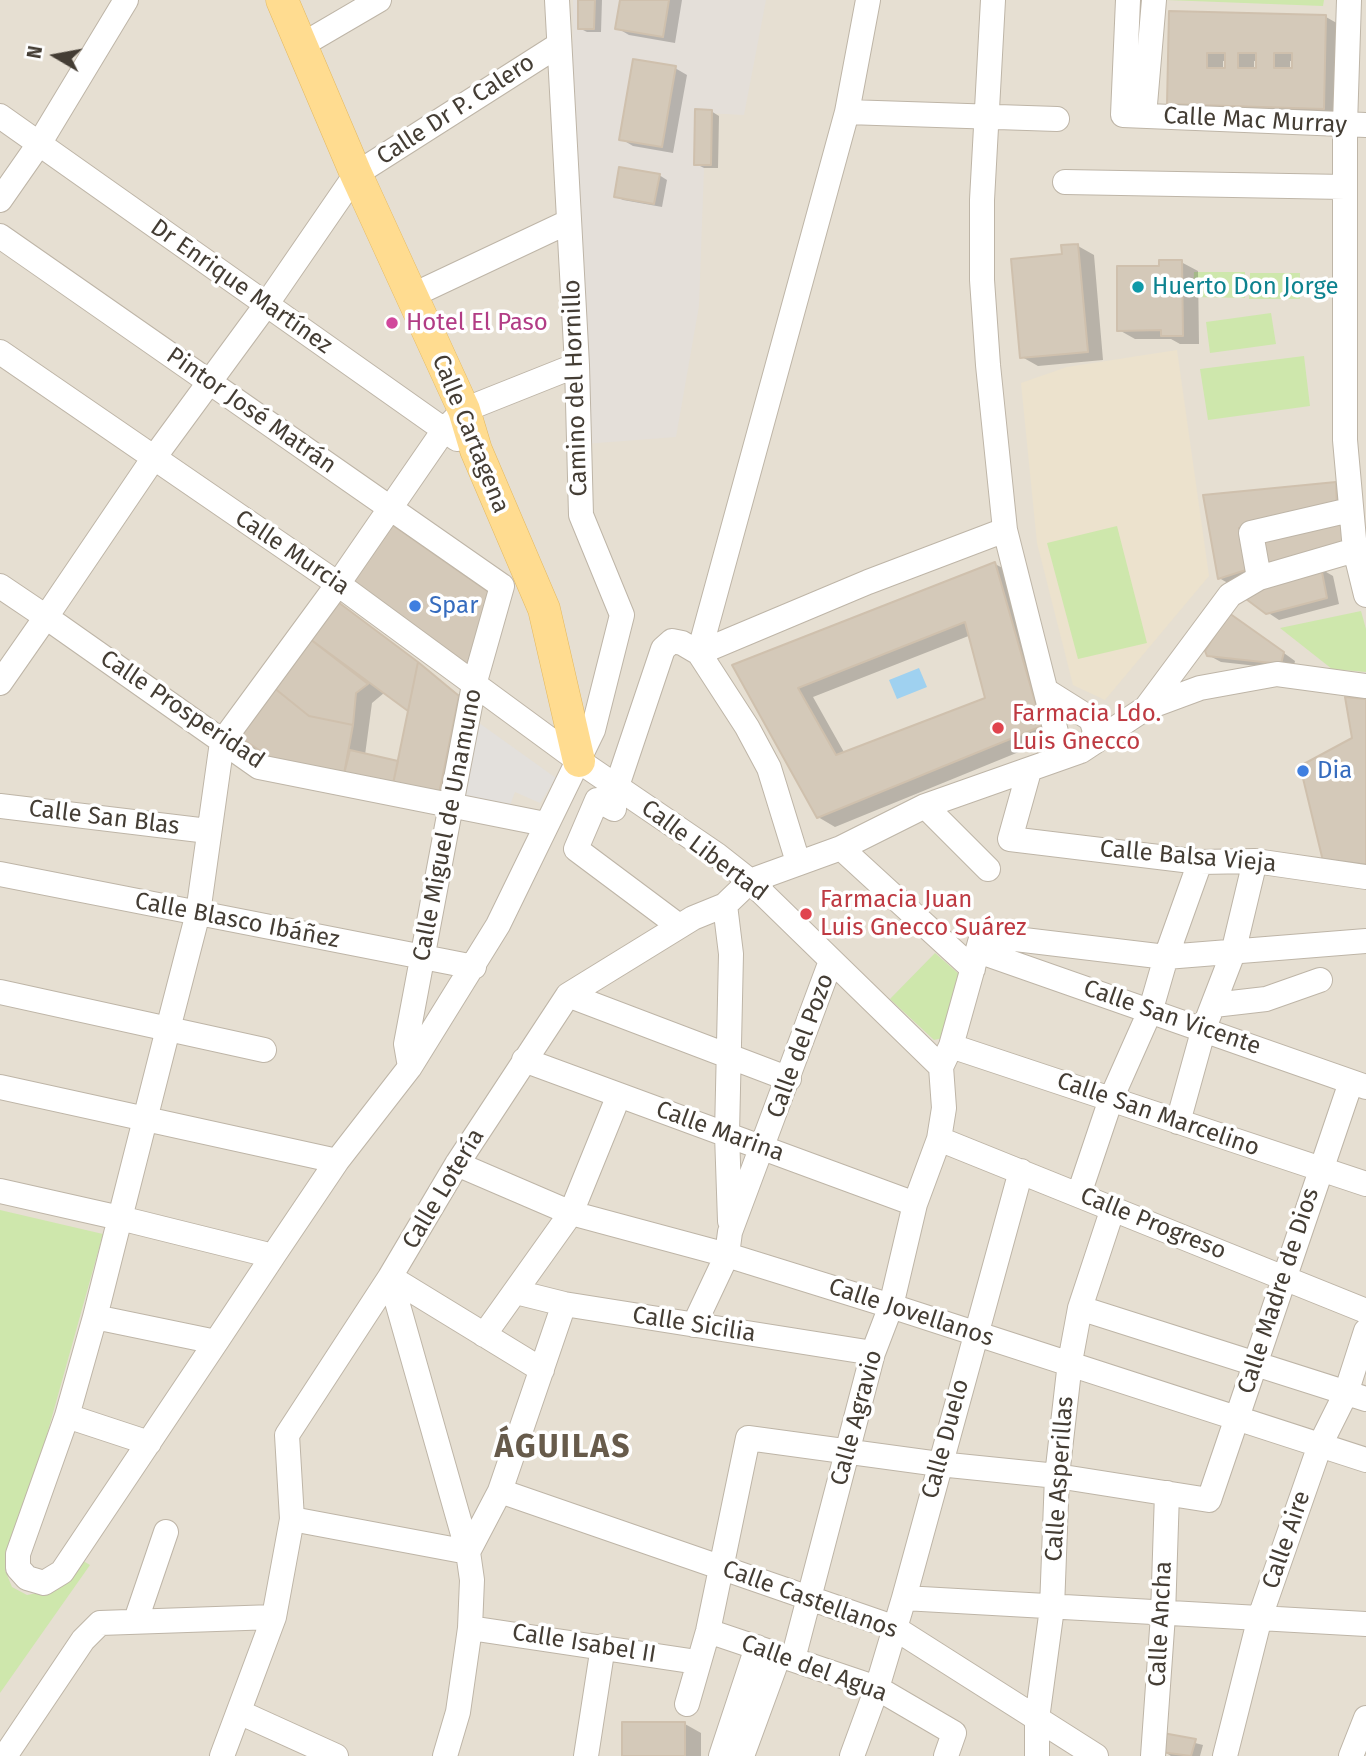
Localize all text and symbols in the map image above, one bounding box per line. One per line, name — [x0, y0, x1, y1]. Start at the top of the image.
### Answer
north arrow — [21, 21, 91, 91]
text: N — [22, 44, 47, 60]
street label: Calle Dr P. Calero — [372, 48, 540, 172]
street label: Calle Mac Murray — [1162, 102, 1348, 140]
street label: Dr Enrique Martínez — [145, 213, 337, 361]
place label: Huerto Don Jorge — [1152, 273, 1339, 301]
street label: Camino del Hornillo — [558, 279, 594, 497]
marker: Huerto Don Jorge — [1130, 279, 1146, 295]
place label: Hotel El Paso — [406, 309, 548, 337]
marker: Hotel El Paso — [384, 315, 400, 331]
street label: Pintor José Matrán — [161, 342, 341, 480]
street label: Calle Cartagena — [425, 350, 515, 518]
street label: Calle Murcia — [229, 504, 355, 602]
place label: Spar — [429, 592, 478, 620]
marker: Spar — [407, 598, 423, 614]
street label: Calle Prosperidad — [94, 644, 270, 776]
street label: Calle Miguel de Unamuno — [407, 686, 489, 964]
place label: Farmacia Ldo. Luis Gnecco — [1012, 700, 1161, 756]
marker: Farmacia Ldo. Luis Gnecco — [990, 720, 1006, 736]
place label: Dia — [1317, 757, 1352, 785]
marker: Dia — [1295, 763, 1311, 779]
street label: Calle San Blas — [27, 794, 181, 842]
street label: Calle Libertad — [635, 794, 773, 908]
street label: Calle Balsa Vieja — [1098, 835, 1278, 879]
place label: Farmacia Juan Luis Gnecco Suárez — [820, 886, 1027, 942]
street label: Calle Blasco Ibáñez — [132, 887, 342, 955]
marker: Farmacia Juan Luis Gnecco Suárez — [798, 906, 814, 922]
street label: Calle del Pozo — [762, 970, 840, 1122]
street label: Calle San Vicente — [1080, 974, 1264, 1062]
street label: Calle San Marcelino — [1053, 1067, 1263, 1163]
street label: Calle Marina — [652, 1096, 788, 1168]
street label: Calle Lotería — [397, 1124, 491, 1254]
street label: Calle Progreso — [1076, 1182, 1230, 1266]
street label: Calle Madre de Dios — [1232, 1184, 1326, 1398]
street label: Calle Jovellanos — [825, 1273, 997, 1353]
street label: Calle Sicilia — [630, 1301, 758, 1349]
street label: Calle Agravio — [825, 1347, 889, 1489]
street label: Calle Duelo — [916, 1376, 976, 1502]
street label: Calle Asperillas — [1040, 1395, 1080, 1563]
district label: ÁGUILAS — [495, 1429, 631, 1467]
street label: Calle Aire — [1257, 1487, 1317, 1593]
street label: Calle Castellanos — [718, 1555, 902, 1645]
street label: Calle Ancha — [1143, 1560, 1179, 1688]
street label: Calle Isabel II — [510, 1618, 658, 1670]
street label: Calle del Agua — [737, 1629, 891, 1709]

